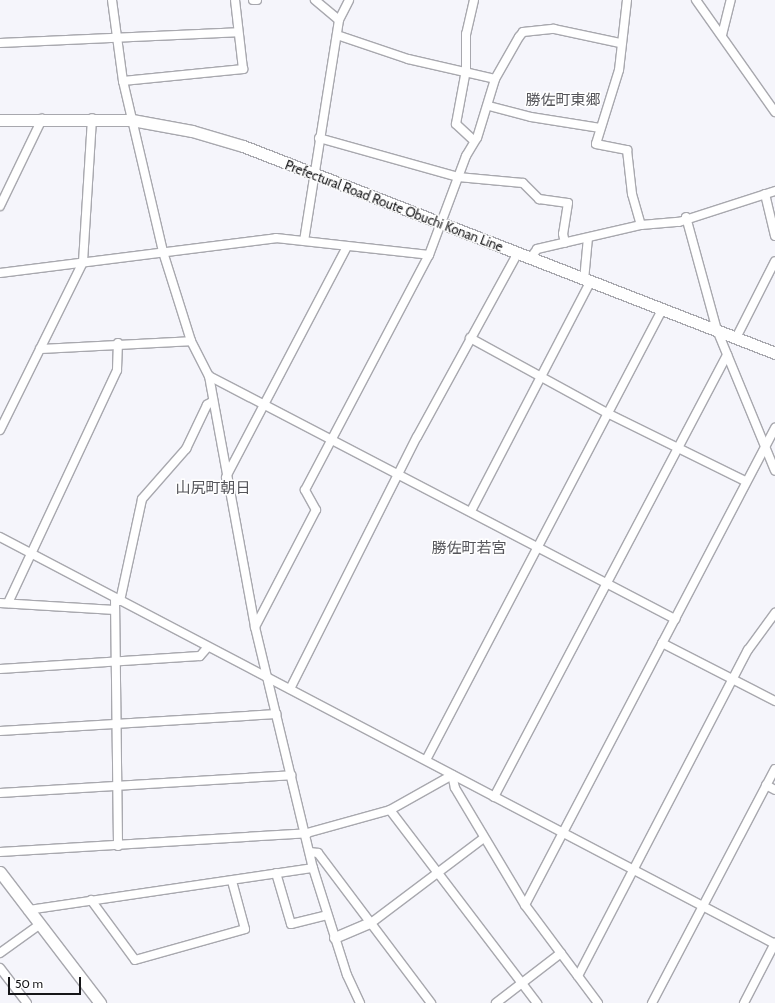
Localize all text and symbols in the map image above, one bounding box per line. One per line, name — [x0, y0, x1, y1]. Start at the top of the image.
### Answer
district label: 勝佐町東郷 — [526, 92, 600, 110]
street label: Prefectural Road Route Obuchi Konan Line — [283, 157, 505, 255]
district label: 山尻町朝日 — [176, 480, 250, 498]
district label: 勝佐町若宮 — [432, 540, 506, 558]
scale bar — [10, 969, 83, 995]
text: 50 m — [15, 976, 43, 991]

